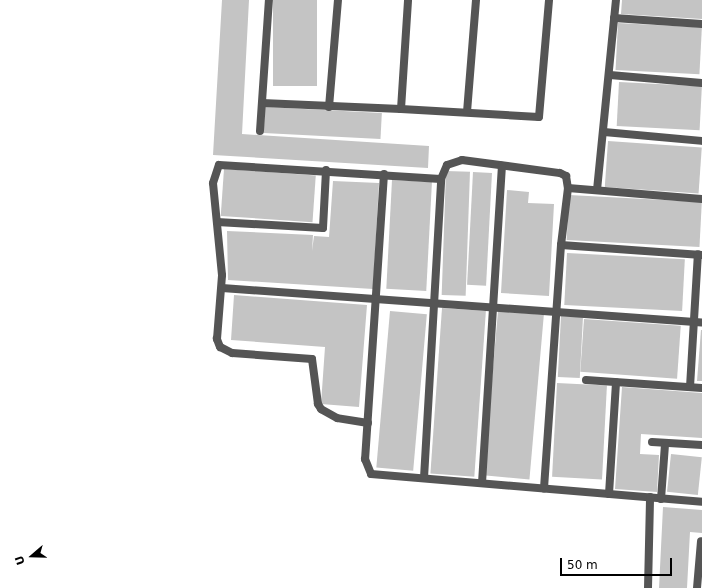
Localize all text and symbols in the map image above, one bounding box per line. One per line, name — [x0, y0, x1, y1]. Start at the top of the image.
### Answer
north arrow — [12, 536, 52, 576]
scale bar — [562, 550, 674, 576]
text: U — [13, 554, 28, 567]
text: 50 m — [567, 558, 598, 572]

